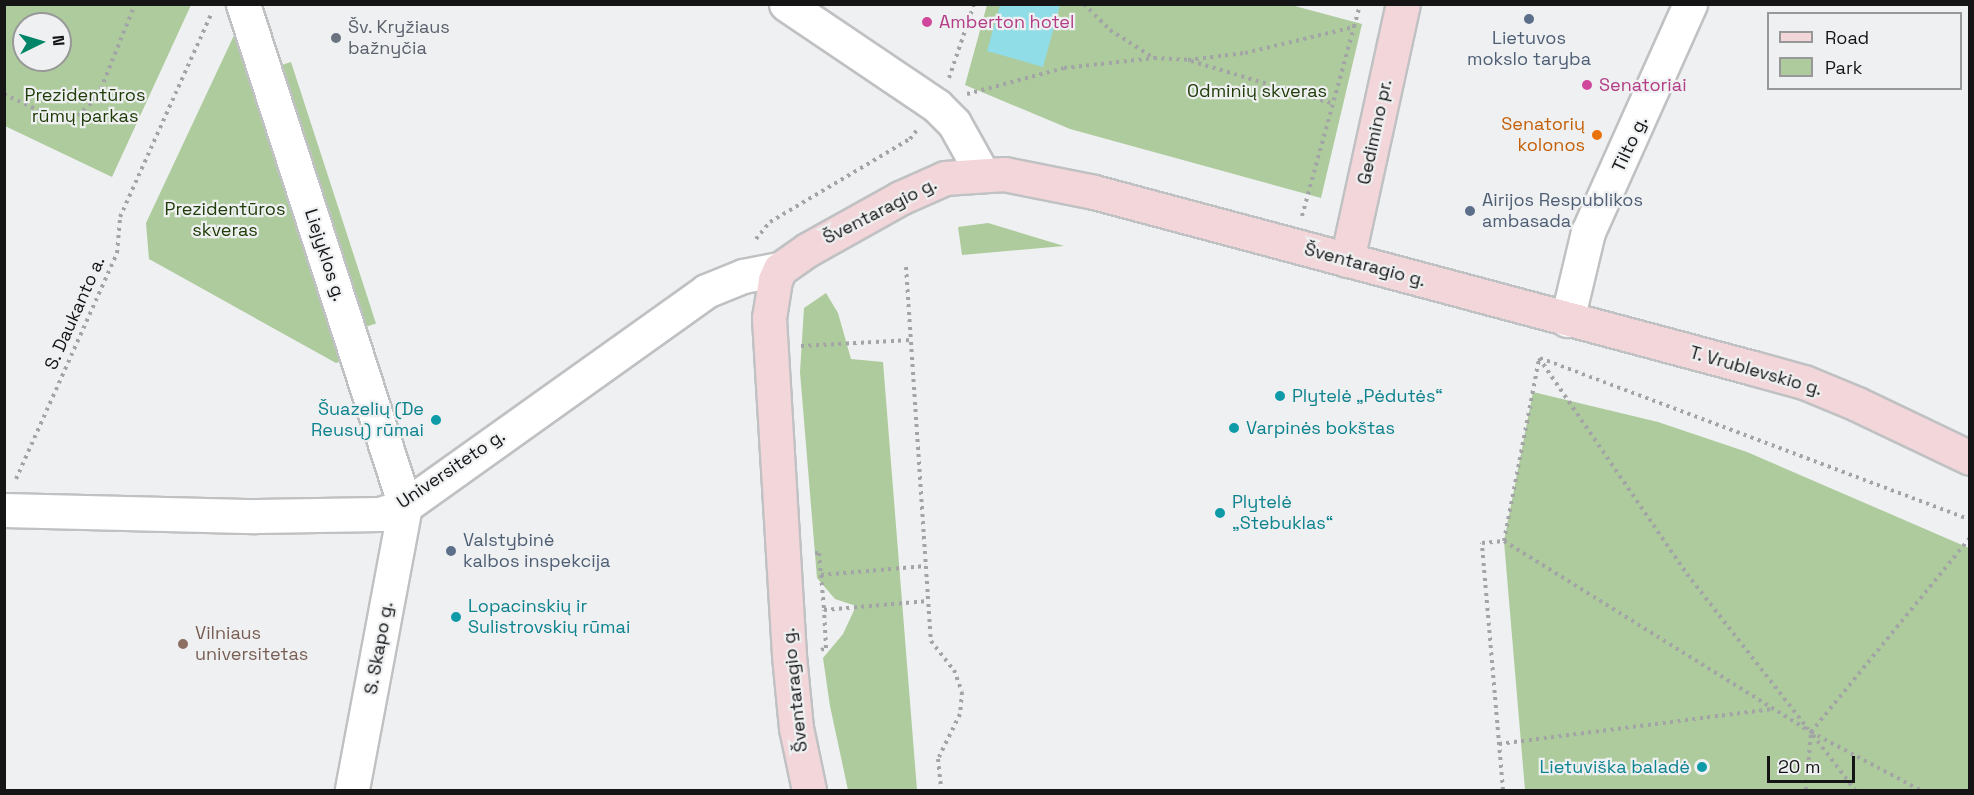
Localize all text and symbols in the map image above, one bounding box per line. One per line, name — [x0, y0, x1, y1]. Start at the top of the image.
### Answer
place label: Amberton hotel — [939, 11, 1074, 33]
north arrow — [12, 12, 72, 72]
marker: Lietuvos mokslo taryba — [1522, 12, 1536, 26]
legend — [1767, 12, 1962, 90]
marker: Amberton hotel — [920, 15, 934, 29]
place label: Šv. Kryžiaus bažnyčia — [348, 17, 450, 60]
text: Road — [1825, 26, 1869, 49]
place label: Lietuvos mokslo taryba — [1467, 28, 1591, 70]
marker: Šv. Kryžiaus bažnyčia — [329, 31, 343, 45]
text: N — [48, 34, 69, 47]
text: Park — [1825, 56, 1862, 79]
place label: Senatoriai — [1599, 74, 1687, 96]
street label: Gedimino pr. — [1353, 77, 1397, 187]
marker: Senatoriai — [1580, 78, 1594, 92]
park label: Odminių skveras — [1187, 80, 1327, 102]
park label: Prezidentūros rūmų parkas — [25, 85, 145, 128]
street label: Tilto g. — [1608, 113, 1652, 175]
place label: Senatorių kolonos — [1501, 114, 1585, 156]
marker: Senatorių kolonos — [1590, 128, 1604, 142]
street label: Šventaragio g. — [819, 173, 941, 249]
place label: Airijos Respublikos ambasada — [1482, 190, 1643, 232]
park label: Prezidentūros skveras — [165, 199, 285, 242]
marker: Airijos Respublikos ambasada — [1463, 204, 1477, 218]
street label: Liejyklos g. — [300, 206, 350, 304]
street label: Šventaragio g. — [1302, 238, 1428, 292]
street label: S. Daukanto a. — [40, 253, 110, 373]
street label: T. Vrublevskio g. — [1687, 342, 1825, 400]
place label: Plytelė „Pėdutės“ — [1292, 385, 1444, 407]
marker: Plytelė „Pėdutės“ — [1273, 389, 1287, 403]
place label: Šuazelių (De Reusų) rūmai — [311, 399, 424, 442]
marker: Šuazelių (De Reusų) rūmai — [429, 413, 443, 427]
place label: Varpinės bokštas — [1246, 417, 1395, 439]
marker: Varpinės bokštas — [1227, 421, 1241, 435]
street label: Universiteto g. — [393, 425, 509, 513]
place label: Plytelė „Stebuklas“ — [1232, 492, 1333, 534]
marker: Plytelė „Stebuklas“ — [1213, 506, 1227, 520]
place label: Valstybinė kalbos inspekcija — [463, 530, 610, 572]
marker: Valstybinė kalbos inspekcija — [444, 544, 458, 558]
place label: Lopacinskių ir Sulistrovskių rūmai — [468, 596, 630, 638]
street label: S. Skapo g. — [360, 600, 398, 696]
marker: Lopacinskių ir Sulistrovskių rūmai — [449, 610, 463, 624]
place label: Vilniaus universitetas — [195, 623, 308, 666]
street label: Šventaragio g. — [778, 627, 812, 753]
marker: Vilniaus universitetas — [176, 637, 190, 651]
scale bar — [1770, 744, 1858, 782]
text: 20 m — [1778, 755, 1821, 778]
place label: Lietuviška baladė — [1539, 756, 1690, 778]
marker: Lietuviška baladė — [1695, 760, 1709, 774]

